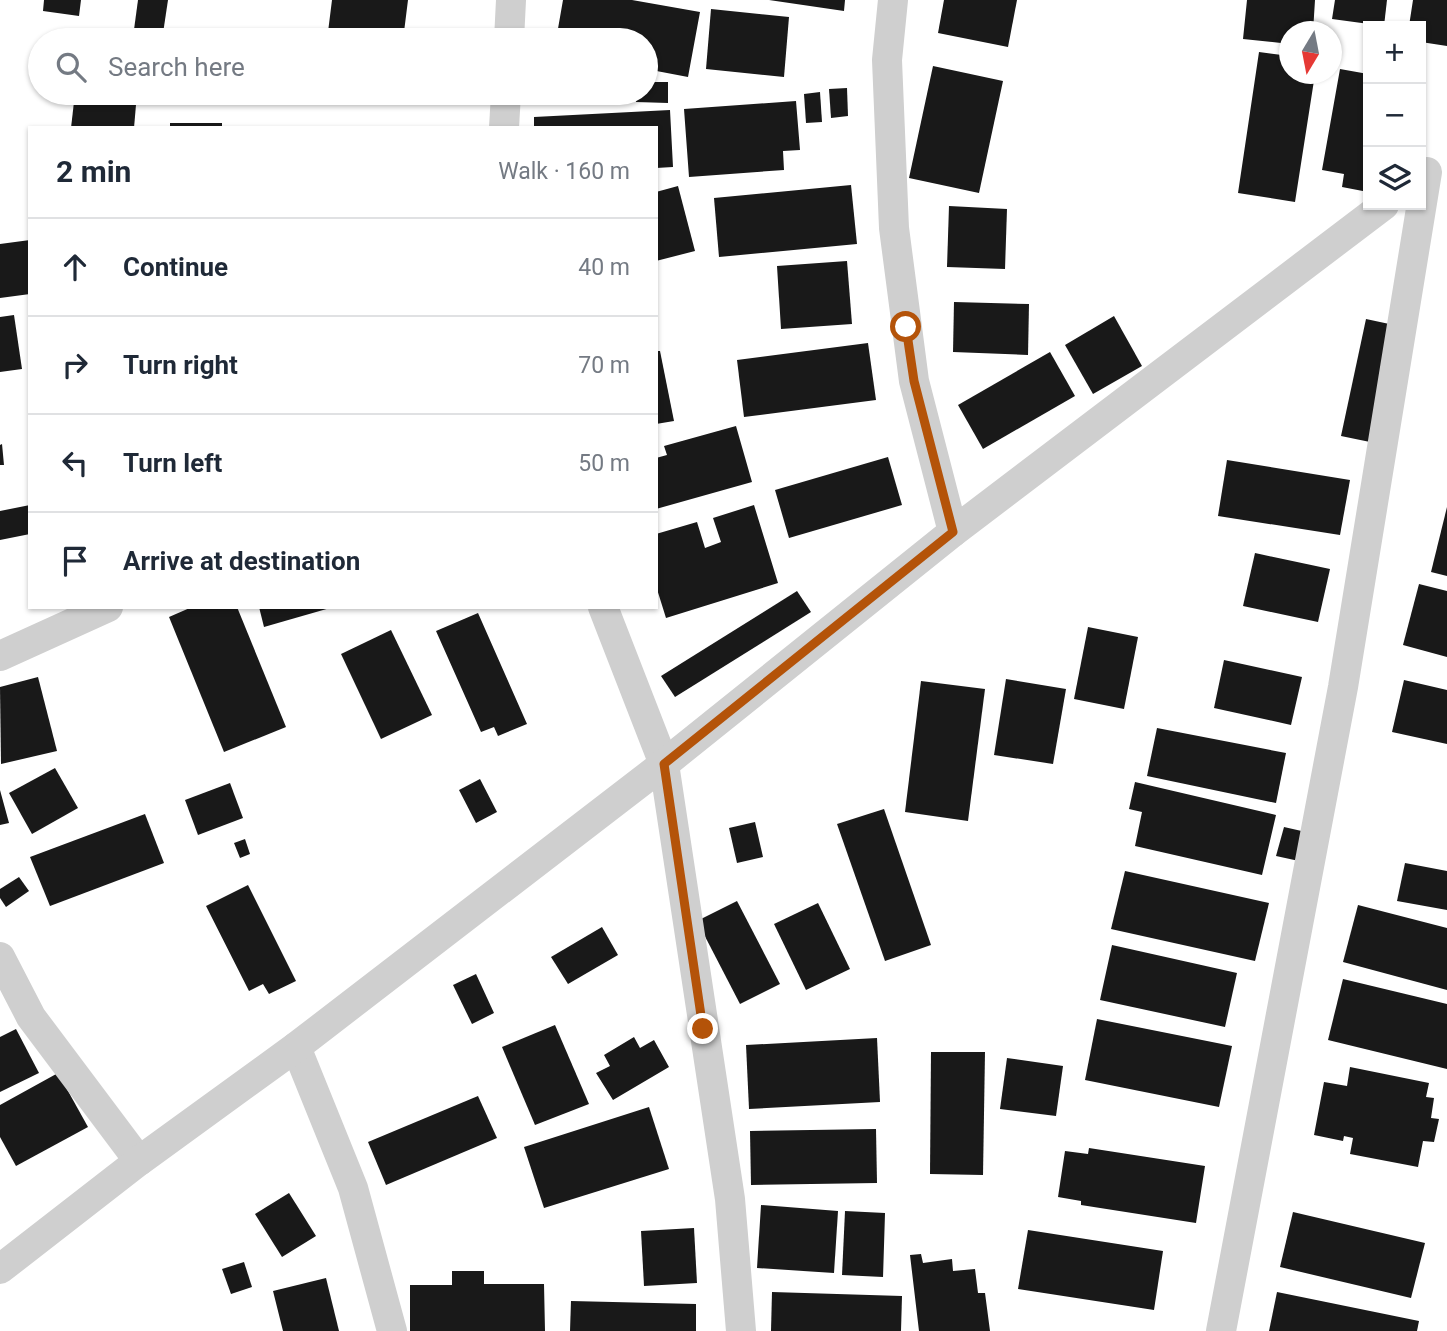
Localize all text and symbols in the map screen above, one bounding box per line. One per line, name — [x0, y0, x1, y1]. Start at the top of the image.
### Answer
north arrow — [1279, 21, 1342, 84]
map controls — [1363, 21, 1426, 210]
button: + — [1363, 21, 1426, 84]
search box — [28, 28, 658, 105]
icon: search — [52, 48, 90, 86]
text: Search here — [108, 52, 245, 82]
button: − — [1363, 84, 1426, 147]
button: layers — [1363, 147, 1426, 210]
text: 2 min — [56, 154, 131, 189]
text: Walk · 160 m — [498, 158, 630, 185]
icon: ahead — [56, 248, 94, 286]
text: Continue — [123, 252, 228, 282]
text: 40 m — [578, 254, 630, 281]
route start — [890, 311, 921, 342]
icon: right — [56, 346, 94, 384]
text: Turn right — [123, 350, 238, 380]
text: 70 m — [578, 352, 630, 379]
icon: left — [56, 444, 94, 482]
text: Turn left — [123, 448, 222, 478]
text: 50 m — [578, 450, 630, 477]
icon: arrive — [56, 542, 94, 580]
text: Arrive at destination — [123, 546, 360, 576]
route end — [687, 1013, 718, 1044]

